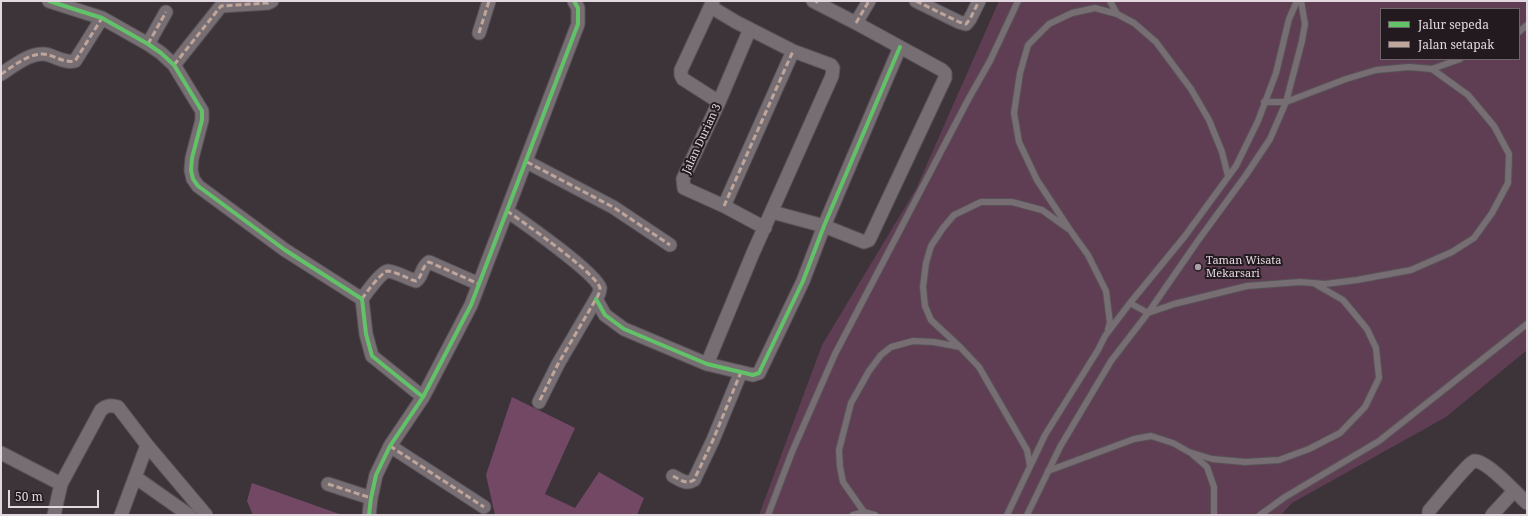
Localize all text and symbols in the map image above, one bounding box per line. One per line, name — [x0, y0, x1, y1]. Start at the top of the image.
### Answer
legend — [1380, 8, 1520, 60]
text: Jalur sepeda — [1418, 16, 1489, 33]
text: Jalan setapak — [1418, 36, 1494, 53]
street label: Jalan Durian 3 — [680, 102, 724, 176]
place label: Taman Wisata Mekarsari — [1206, 254, 1281, 280]
marker: Taman Wisata Mekarsari — [1193, 262, 1203, 272]
scale bar — [10, 482, 101, 508]
text: 50 m — [15, 488, 43, 505]

